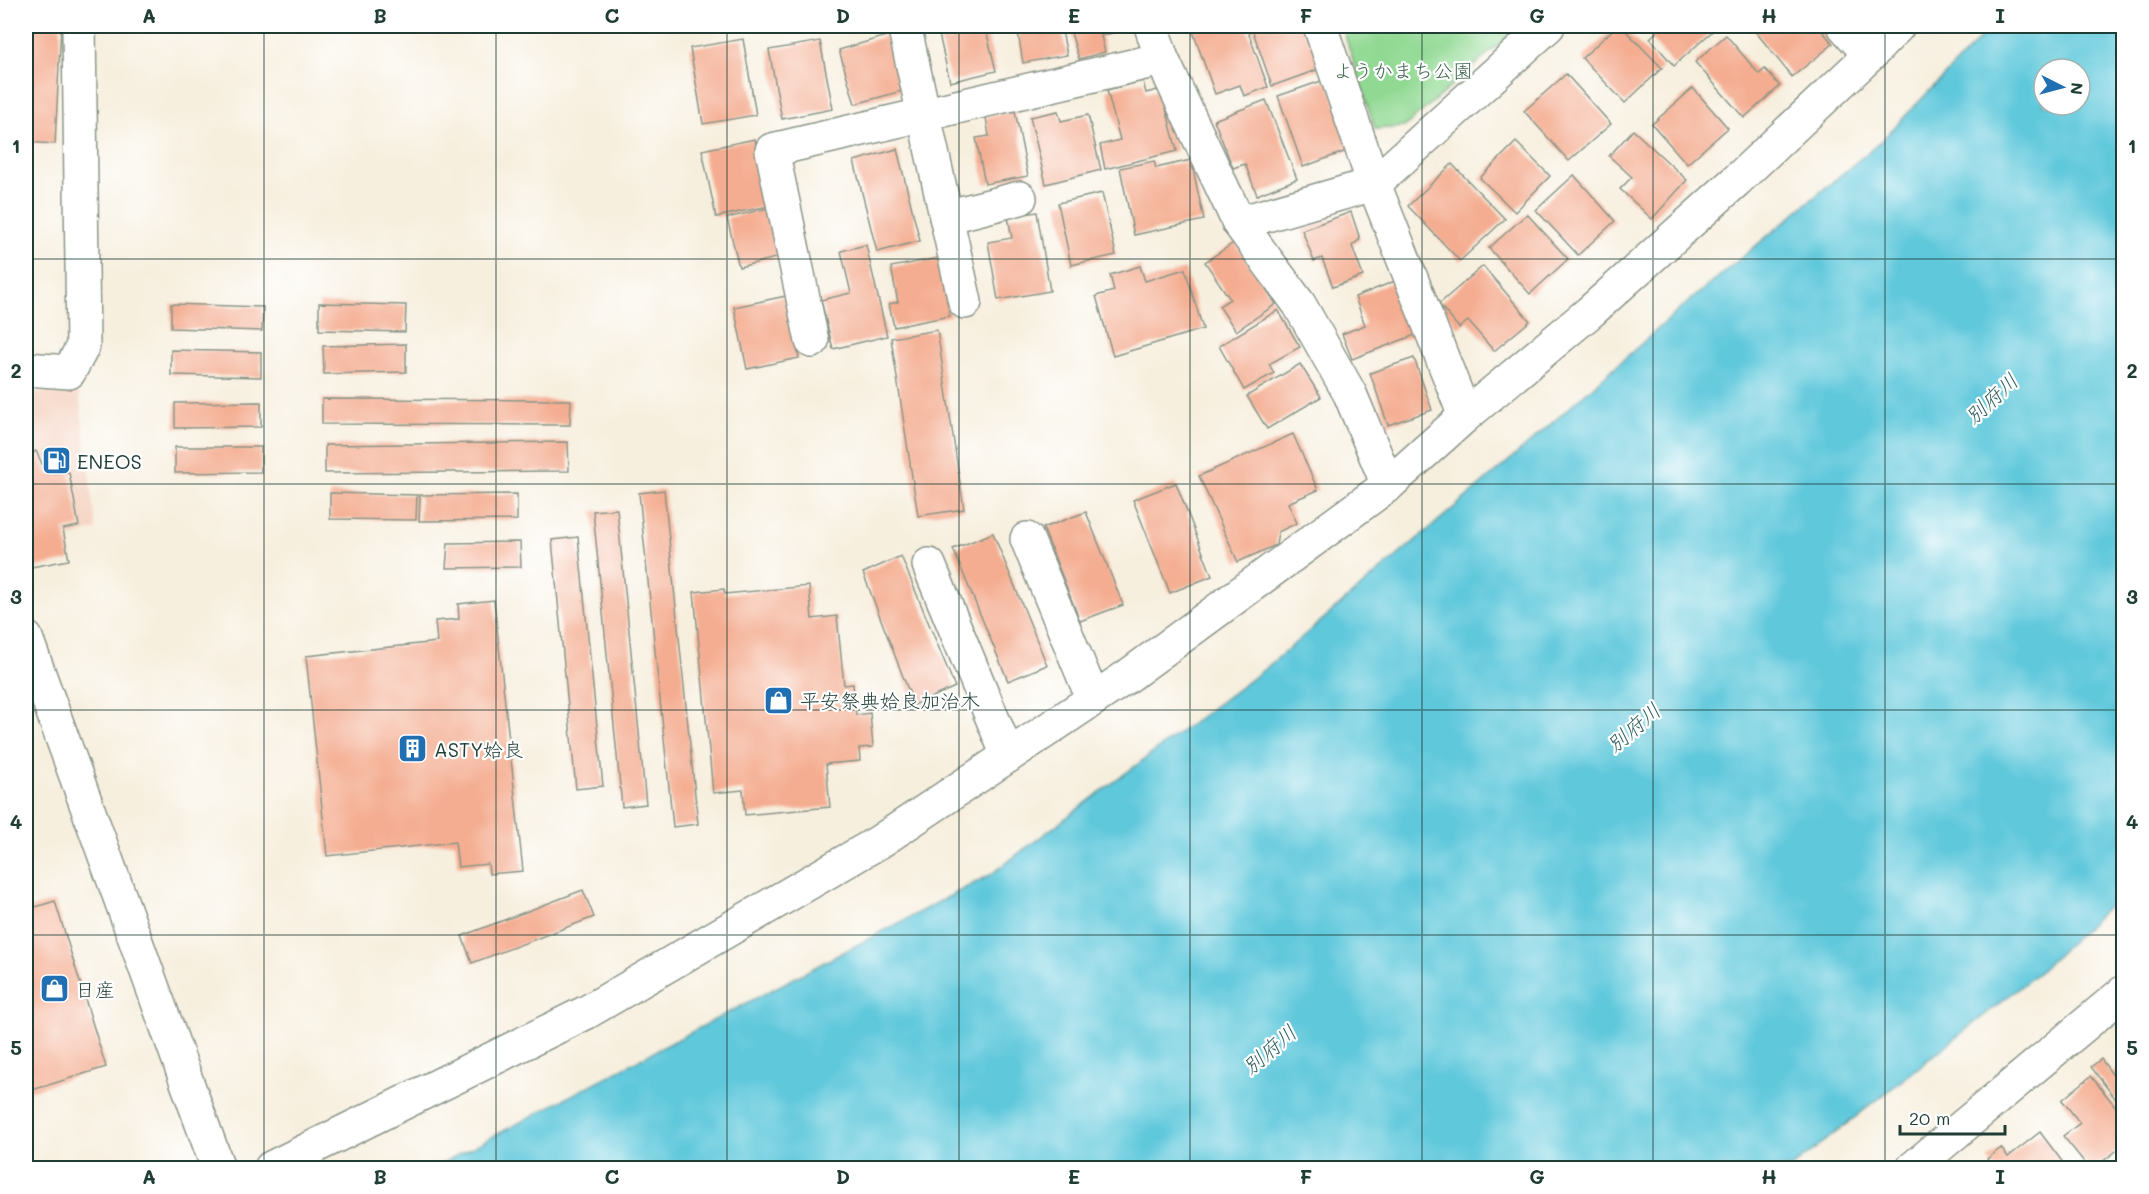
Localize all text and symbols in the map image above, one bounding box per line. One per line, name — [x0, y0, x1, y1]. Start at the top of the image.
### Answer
text: A — [142, 2, 156, 28]
text: B — [373, 2, 387, 28]
text: C — [605, 2, 620, 28]
text: D — [836, 2, 850, 28]
text: E — [1068, 2, 1080, 28]
text: F — [1300, 2, 1313, 28]
text: G — [1529, 2, 1545, 28]
text: H — [1761, 2, 1777, 28]
text: I — [1995, 2, 2005, 28]
park label: ようかまち公園 — [1333, 57, 1473, 83]
north arrow — [2032, 57, 2092, 117]
text: N — [2066, 81, 2088, 96]
text: 1 — [12, 132, 20, 158]
text: 1 — [2128, 132, 2136, 158]
text: 2 — [10, 357, 22, 383]
text: 2 — [2126, 357, 2138, 383]
water label: 別府川 — [1959, 367, 2023, 429]
fuel station icon: ENEOS — [40, 445, 72, 477]
place label: ENEOS — [77, 448, 142, 474]
text: 3 — [10, 583, 22, 609]
text: 3 — [2126, 583, 2138, 609]
shop icon: 平安祭典姶良加治木 — [763, 684, 795, 716]
place label: 平安祭典姶良加治木 — [800, 687, 980, 713]
water label: 別府川 — [1600, 696, 1666, 758]
building icon: ASTY姶良 — [397, 733, 429, 765]
place label: ASTY姶良 — [434, 736, 523, 762]
text: 4 — [10, 808, 23, 834]
text: 4 — [2126, 808, 2139, 834]
shop icon: 日産 — [38, 973, 70, 1005]
place label: 日産 — [75, 976, 115, 1002]
water label: 別府川 — [1236, 1018, 1302, 1080]
text: 5 — [10, 1034, 22, 1060]
text: 5 — [2126, 1034, 2138, 1060]
scale bar — [1900, 1098, 2005, 1136]
text: 20 m — [1909, 1106, 1950, 1130]
text: A — [142, 1163, 156, 1189]
text: B — [373, 1163, 387, 1189]
text: C — [605, 1163, 620, 1189]
text: D — [836, 1163, 850, 1189]
text: E — [1068, 1163, 1080, 1189]
text: F — [1300, 1163, 1313, 1189]
text: G — [1529, 1163, 1545, 1189]
text: H — [1761, 1163, 1777, 1189]
text: I — [1995, 1163, 2005, 1189]

